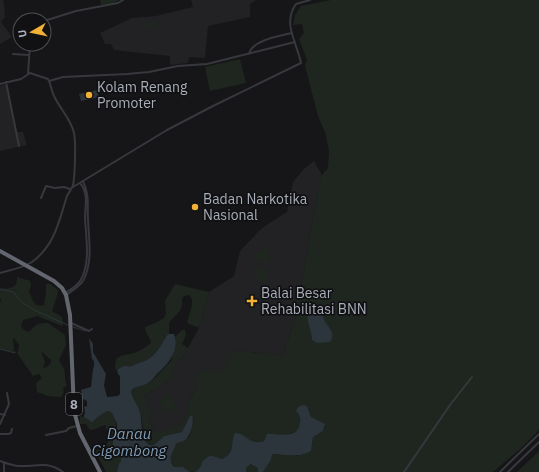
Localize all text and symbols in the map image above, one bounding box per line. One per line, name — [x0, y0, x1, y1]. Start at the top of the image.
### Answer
north arrow — [12, 12, 52, 52]
text: U — [15, 29, 30, 38]
place label: Kolam Renang Promoter — [97, 78, 188, 112]
marker: Kolam Renang Promoter — [84, 90, 94, 100]
place label: Badan Narkotika Nasional — [203, 190, 308, 224]
marker: Badan Narkotika Nasional — [190, 202, 200, 212]
place label: Balai Besar Rehabilitasi BNN — [261, 284, 367, 318]
marker: Balai Besar Rehabilitasi BNN — [246, 295, 258, 307]
road number: 8 — [66, 393, 82, 415]
water label: Danau Cigombong — [92, 424, 168, 460]

